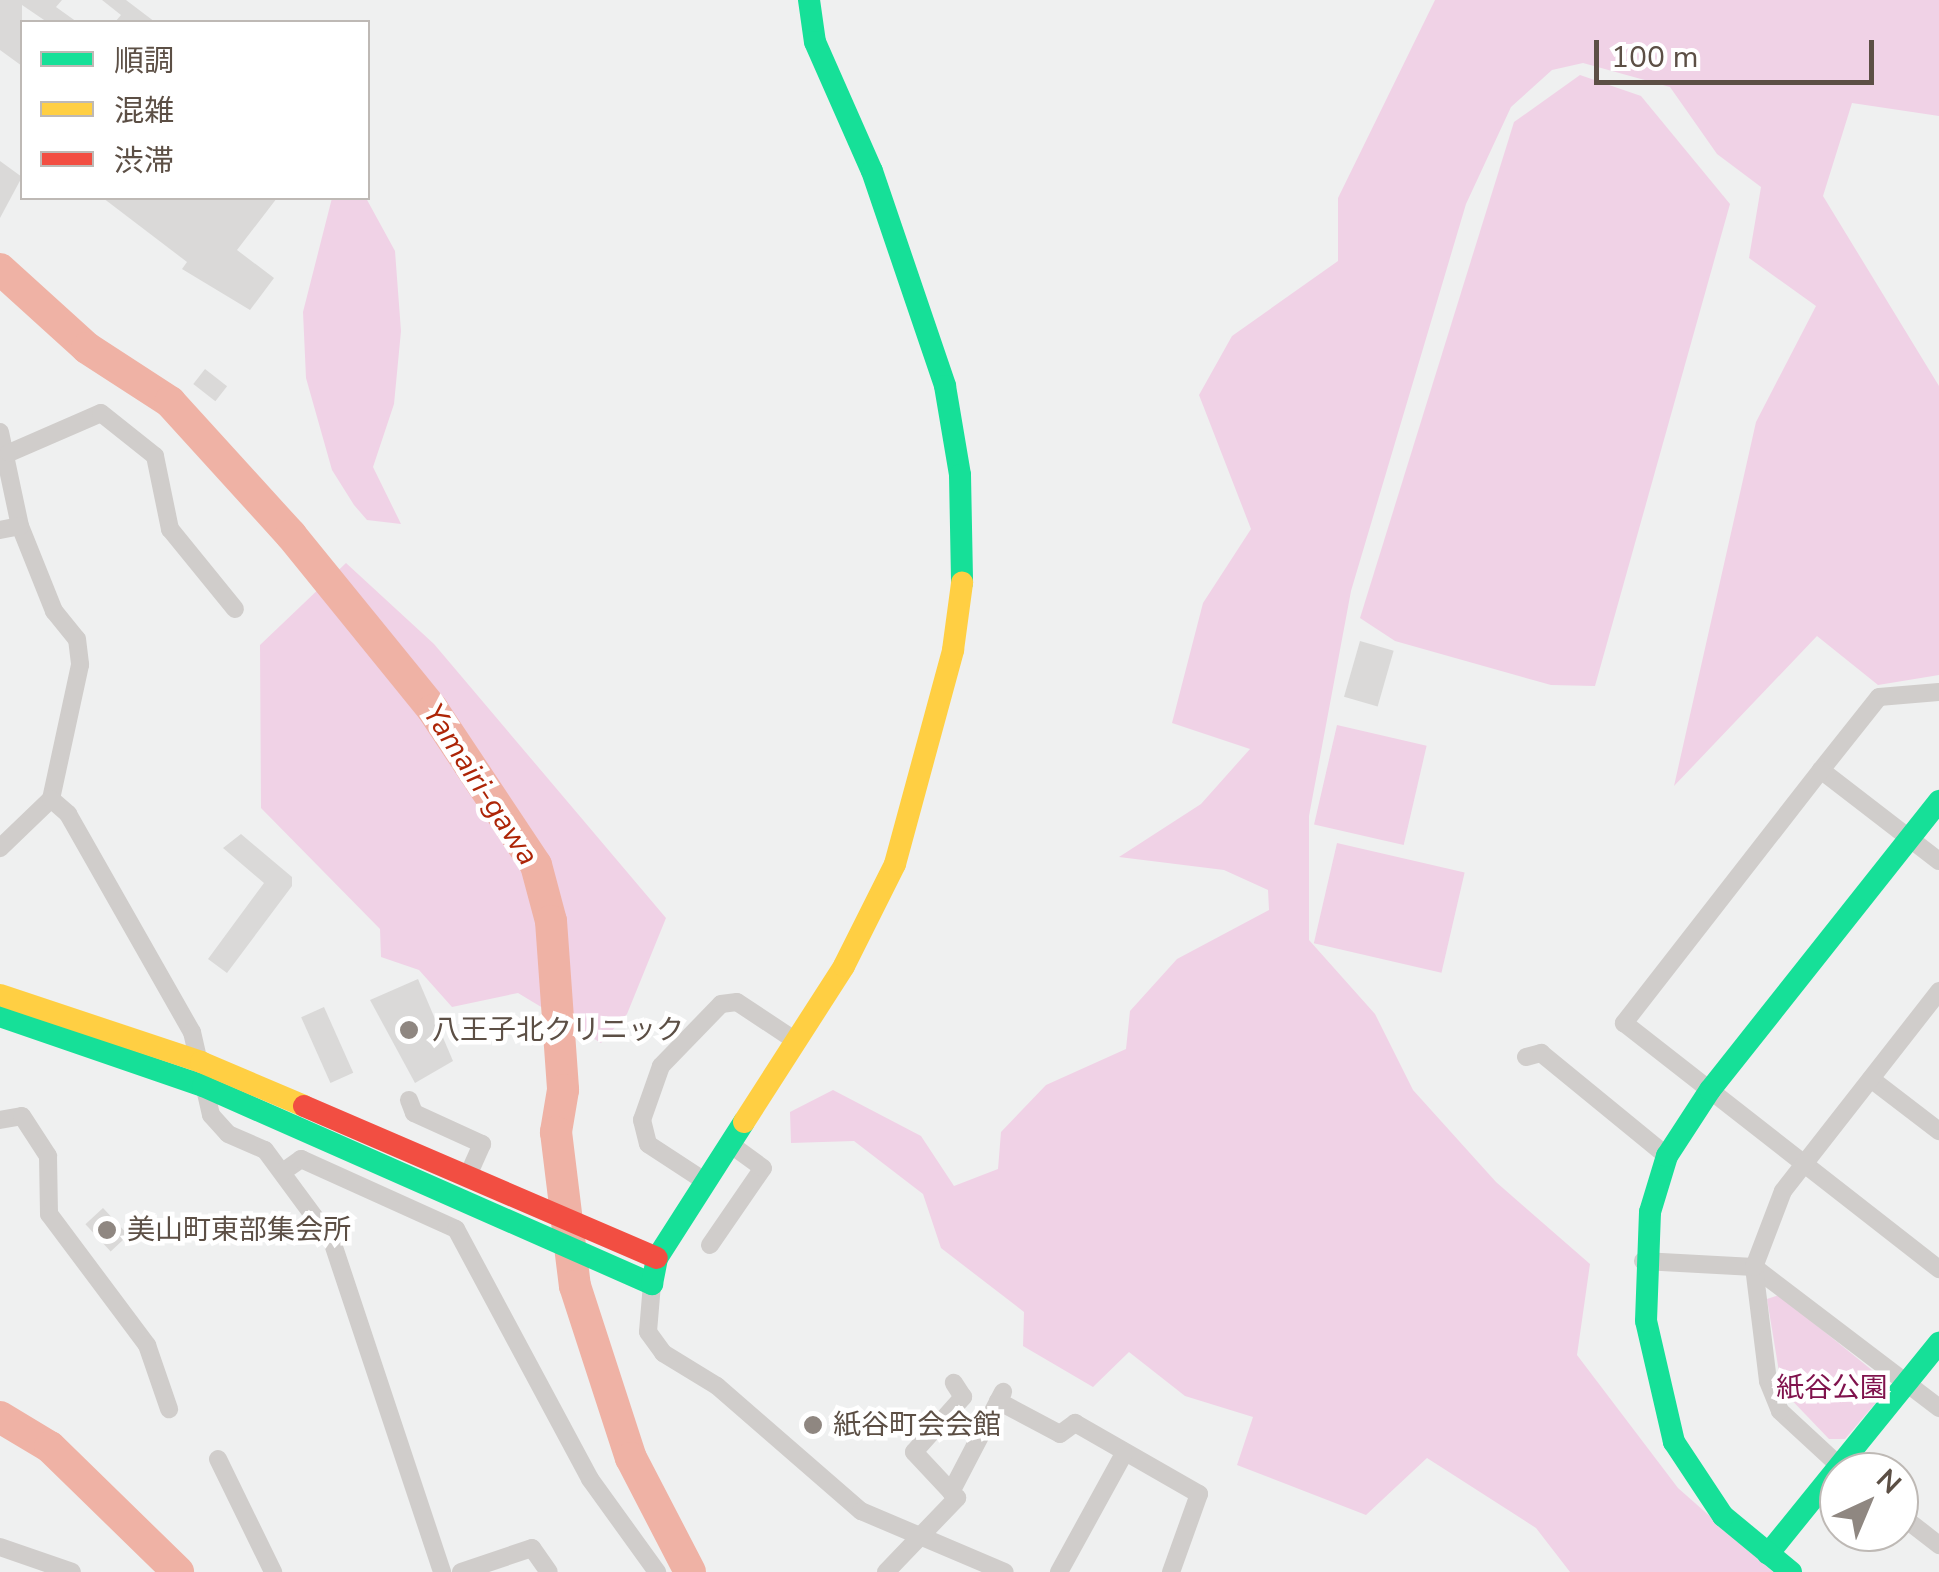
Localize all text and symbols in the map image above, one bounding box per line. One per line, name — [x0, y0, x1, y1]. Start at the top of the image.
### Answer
legend — [20, 20, 370, 200]
scale bar — [1599, 20, 1879, 82]
text: 100 m — [1611, 37, 1698, 78]
text: 順調 — [114, 41, 174, 82]
text: 混雑 — [114, 91, 174, 132]
text: 渋滞 — [114, 141, 174, 182]
water label: Yamairi-gawa — [415, 698, 545, 872]
place label: 八王子北クリニック — [432, 1013, 684, 1047]
marker: 八王子北クリニック — [396, 1017, 422, 1043]
place label: 美山町東部集会所 — [127, 1213, 351, 1247]
marker: 美山町東部集会所 — [96, 1219, 118, 1241]
park label: 紙谷公園 — [1776, 1371, 1888, 1405]
place label: 紙谷町会会館 — [833, 1408, 1001, 1442]
marker: 紙谷町会会館 — [802, 1414, 824, 1436]
north arrow — [1819, 1452, 1919, 1552]
text: N — [1868, 1461, 1909, 1503]

